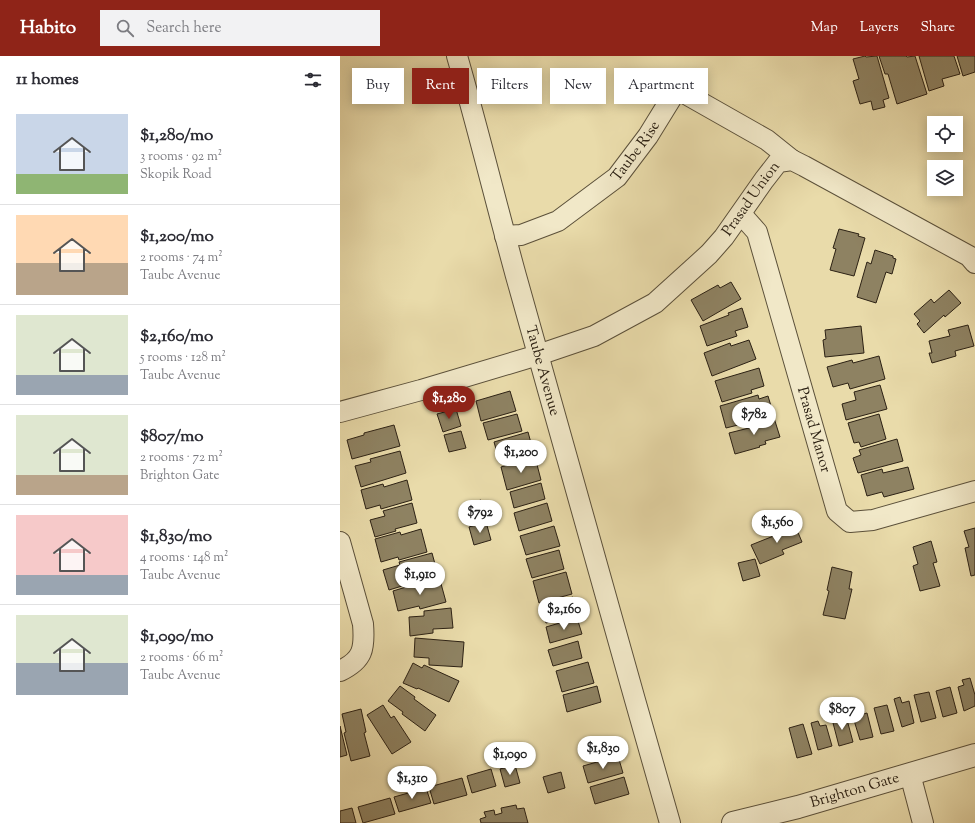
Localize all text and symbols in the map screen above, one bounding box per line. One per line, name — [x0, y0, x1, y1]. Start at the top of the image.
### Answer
search box — [100, 10, 380, 46]
text: Habito — [20, 15, 76, 42]
icon: search — [114, 17, 136, 39]
text: Search here — [146, 18, 221, 39]
text: Map — [811, 18, 838, 38]
text: Layers — [860, 18, 898, 38]
text: Share — [920, 18, 955, 38]
text: 11 homes — [16, 68, 79, 92]
chip: Buy — [352, 68, 404, 104]
chip: Rent — [412, 68, 469, 104]
chip: Filters — [477, 68, 542, 104]
chip: New — [550, 68, 606, 104]
chip: Apartment — [614, 68, 708, 104]
icon: filters — [302, 69, 324, 91]
map controls — [927, 116, 963, 196]
button: locate — [927, 116, 963, 152]
street label: Taube Rise — [606, 117, 665, 186]
text: $1,280/mo — [140, 124, 213, 148]
icon: home — [48, 130, 96, 178]
text: 3 rooms · 92 m² — [140, 148, 222, 166]
street label: Prasad Union — [717, 157, 785, 240]
button: layers — [927, 160, 963, 196]
text: Skopik Road — [140, 166, 212, 184]
text: $1,200/mo — [140, 225, 214, 249]
icon: home — [48, 231, 96, 279]
text: 2 rooms · 74 m² — [140, 249, 223, 267]
text: Taube Avenue — [140, 267, 221, 285]
street label: Taube Avenue — [520, 323, 565, 418]
text: $2,160/mo — [140, 325, 213, 349]
icon: home — [48, 331, 96, 379]
text: 5 rooms · 128 m² — [140, 349, 226, 367]
text: Taube Avenue — [140, 367, 221, 385]
street label: Prasad Manor — [791, 385, 836, 476]
pin: $1,280 — [416, 386, 482, 420]
text: $1,280 — [432, 390, 466, 408]
pin: $782 — [730, 402, 778, 436]
text: $782 — [741, 406, 767, 424]
text: $807/mo — [140, 425, 204, 449]
icon: home — [48, 431, 96, 479]
pin: $1,200 — [488, 440, 554, 474]
text: $1,200 — [504, 444, 538, 462]
text: 2 rooms · 72 m² — [140, 449, 223, 467]
text: Brighton Gate — [140, 467, 220, 485]
pin: $792 — [456, 500, 504, 534]
text: $792 — [467, 504, 493, 522]
pin: $1,560 — [744, 510, 810, 544]
text: $1,560 — [761, 514, 793, 532]
text: $1,830/mo — [140, 525, 212, 549]
icon: home — [48, 531, 96, 579]
text: 4 rooms · 148 m² — [140, 549, 228, 567]
pin: $1,910 — [387, 562, 453, 596]
text: $1,910 — [404, 566, 436, 584]
text: Taube Avenue — [140, 567, 221, 585]
pin: $2,160 — [531, 597, 597, 631]
text: $2,160 — [547, 601, 581, 619]
text: $1,090/mo — [140, 625, 214, 649]
icon: home — [48, 631, 96, 679]
text: 2 rooms · 66 m² — [140, 649, 223, 667]
text: Taube Avenue — [140, 667, 221, 685]
pin: $807 — [818, 697, 866, 731]
text: $807 — [829, 701, 855, 719]
pin: $1,830 — [570, 736, 636, 770]
text: $1,830 — [586, 740, 620, 758]
pin: $1,090 — [477, 742, 543, 776]
text: $1,090 — [493, 746, 527, 764]
pin: $1,310 — [379, 766, 445, 800]
street label: Brighton Gate — [808, 767, 902, 813]
text: $1,310 — [396, 770, 428, 788]

